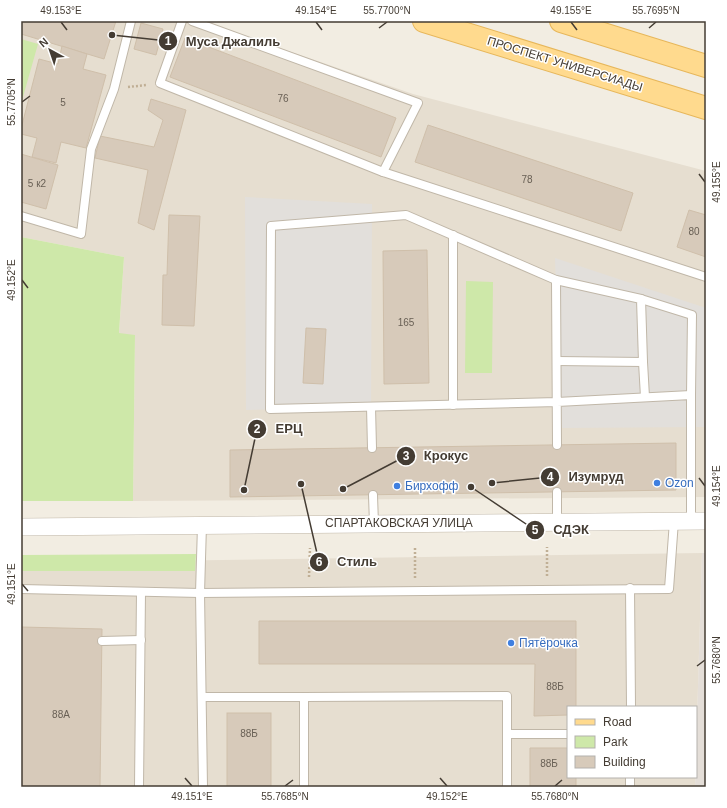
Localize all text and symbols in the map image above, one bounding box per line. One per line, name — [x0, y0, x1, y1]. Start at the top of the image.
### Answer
text: 49.153°E — [40, 5, 82, 16]
text: 49.154°E — [295, 5, 337, 16]
text: 55.7700°N — [363, 5, 411, 16]
text: 49.155°E — [550, 5, 592, 16]
text: 55.7695°N — [632, 5, 680, 16]
callout: Муса Джалиль — [158, 29, 288, 54]
north arrow — [30, 30, 70, 70]
text: 1 — [165, 34, 172, 48]
text: Муса Джалиль — [186, 34, 280, 49]
street label: ПРОСПЕКТ УНИВЕРСИАДЫ — [486, 34, 644, 94]
text: N — [37, 35, 51, 49]
text: 55.7705°N — [6, 78, 17, 126]
house number: 76 — [277, 93, 289, 104]
house number: 5 — [60, 97, 66, 108]
text: 49.155°E — [711, 161, 722, 203]
house number: 78 — [521, 174, 533, 185]
house number: 5 к2 — [28, 178, 47, 189]
house number: 80 — [688, 226, 700, 237]
text: 49.152°E — [6, 259, 17, 301]
house number: 165 — [398, 317, 415, 328]
callout: ЕРЦ — [247, 416, 310, 441]
text: ЕРЦ — [276, 421, 303, 436]
text: 2 — [254, 422, 261, 436]
callout: Крокус — [396, 443, 477, 468]
text: Крокус — [424, 448, 468, 463]
text: 3 — [403, 449, 410, 463]
callout: Изумруд — [540, 464, 631, 489]
text: 49.154°E — [711, 465, 722, 507]
text: Изумруд — [568, 469, 624, 484]
text: 4 — [547, 470, 554, 484]
place label: Ozon — [665, 476, 694, 490]
marker: Ozon — [652, 478, 662, 488]
place label: Бирхофф — [405, 479, 459, 493]
marker: Бирхофф — [392, 481, 402, 491]
street label: СПАРТАКОВСКАЯ УЛИЦА — [325, 516, 473, 530]
callout: СДЭК — [525, 517, 597, 542]
text: СДЭК — [553, 522, 589, 537]
text: 5 — [532, 523, 539, 537]
callout: Стиль — [309, 549, 385, 574]
text: Стиль — [337, 554, 377, 569]
text: 6 — [316, 555, 323, 569]
text: 49.151°E — [6, 563, 17, 605]
place label: Пятёрочка — [519, 636, 578, 650]
text: 55.7680°N — [711, 636, 722, 684]
marker: Пятёрочка — [506, 638, 516, 648]
house number: 88Б — [546, 681, 564, 692]
legend — [567, 706, 697, 778]
house number: 88А — [52, 709, 70, 720]
text: Road — [603, 715, 632, 729]
house number: 88Б — [240, 728, 258, 739]
text: Park — [603, 735, 629, 749]
text: Building — [603, 755, 646, 769]
house number: 88Б — [540, 758, 558, 769]
text: 49.151°E — [171, 791, 213, 802]
text: 55.7685°N — [261, 791, 309, 802]
text: 49.152°E — [426, 791, 468, 802]
text: 55.7680°N — [531, 791, 579, 802]

